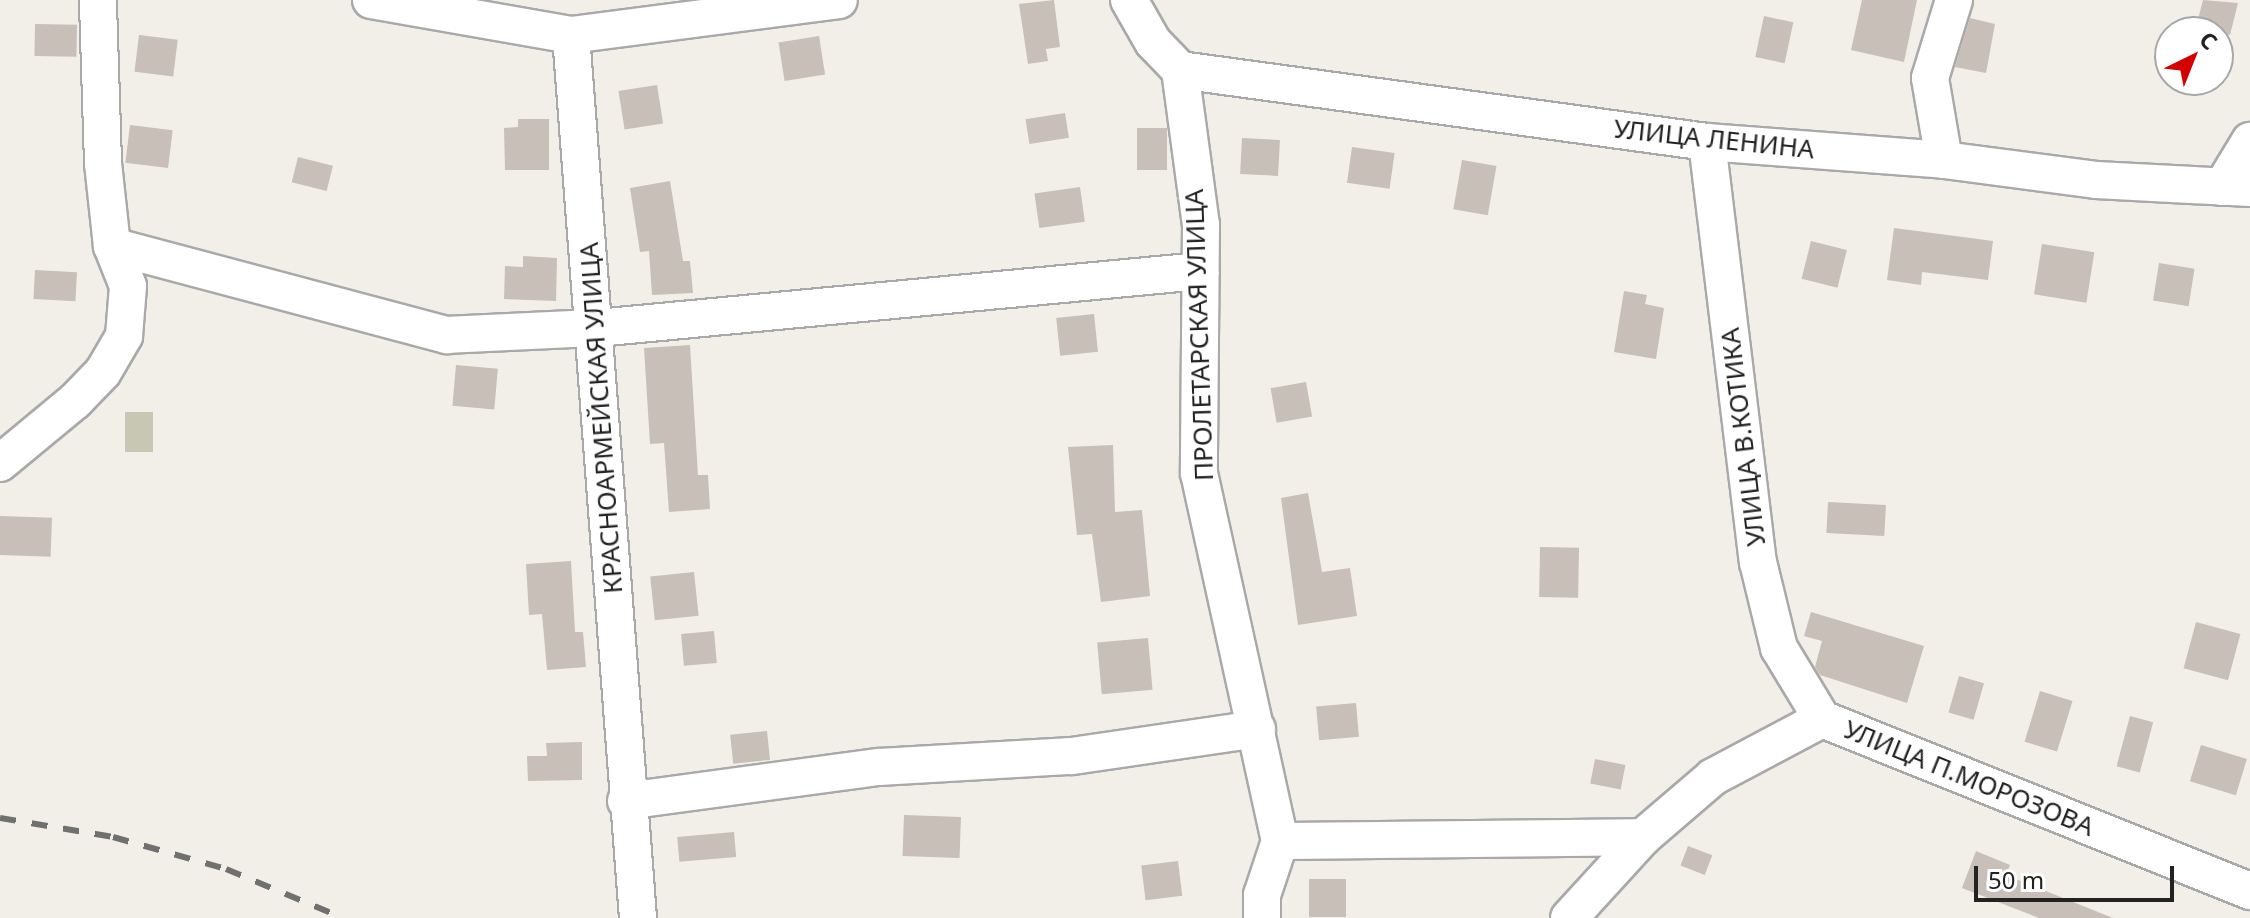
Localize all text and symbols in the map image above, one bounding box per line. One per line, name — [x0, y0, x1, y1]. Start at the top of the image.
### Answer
north arrow — [2154, 16, 2234, 96]
text: С — [2194, 24, 2224, 56]
street label: УЛИЦА ЛЕНИНА — [1612, 113, 1816, 165]
street label: ПРОЛЕТАРСКАЯ УЛИЦА — [1178, 189, 1220, 481]
street label: КРАСНОАРМЕЙСКАЯ УЛИЦА — [573, 241, 629, 595]
street label: УЛИЦА В.КОТИКА — [1714, 326, 1772, 548]
street label: УЛИЦА П.МОРОЗОВА — [1839, 714, 2099, 842]
scale bar — [1978, 850, 2178, 900]
text: 50 m — [1988, 863, 2044, 896]

